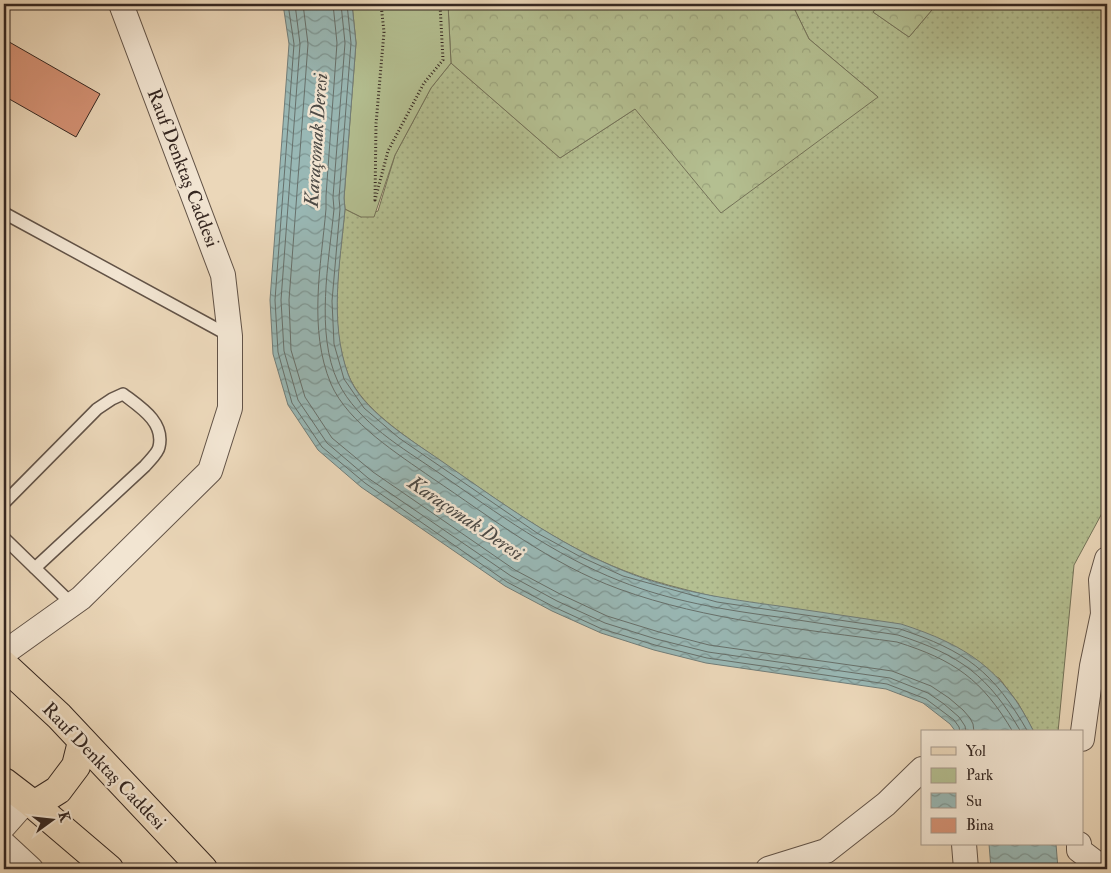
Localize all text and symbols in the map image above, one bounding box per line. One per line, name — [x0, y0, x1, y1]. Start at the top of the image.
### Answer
water label: Karaçomak Deresi — [299, 72, 333, 209]
street label: Rauf Denktaş Caddesi — [142, 85, 224, 251]
water label: Karaçomak Deresi — [403, 470, 529, 566]
street label: Rauf Denktaş Caddesi — [37, 697, 171, 835]
legend — [921, 730, 1084, 846]
text: Yol — [966, 742, 986, 761]
text: Park — [966, 766, 993, 785]
text: Su — [966, 792, 982, 811]
north arrow — [28, 796, 78, 846]
text: K — [55, 810, 74, 825]
text: Bina — [966, 816, 994, 835]

